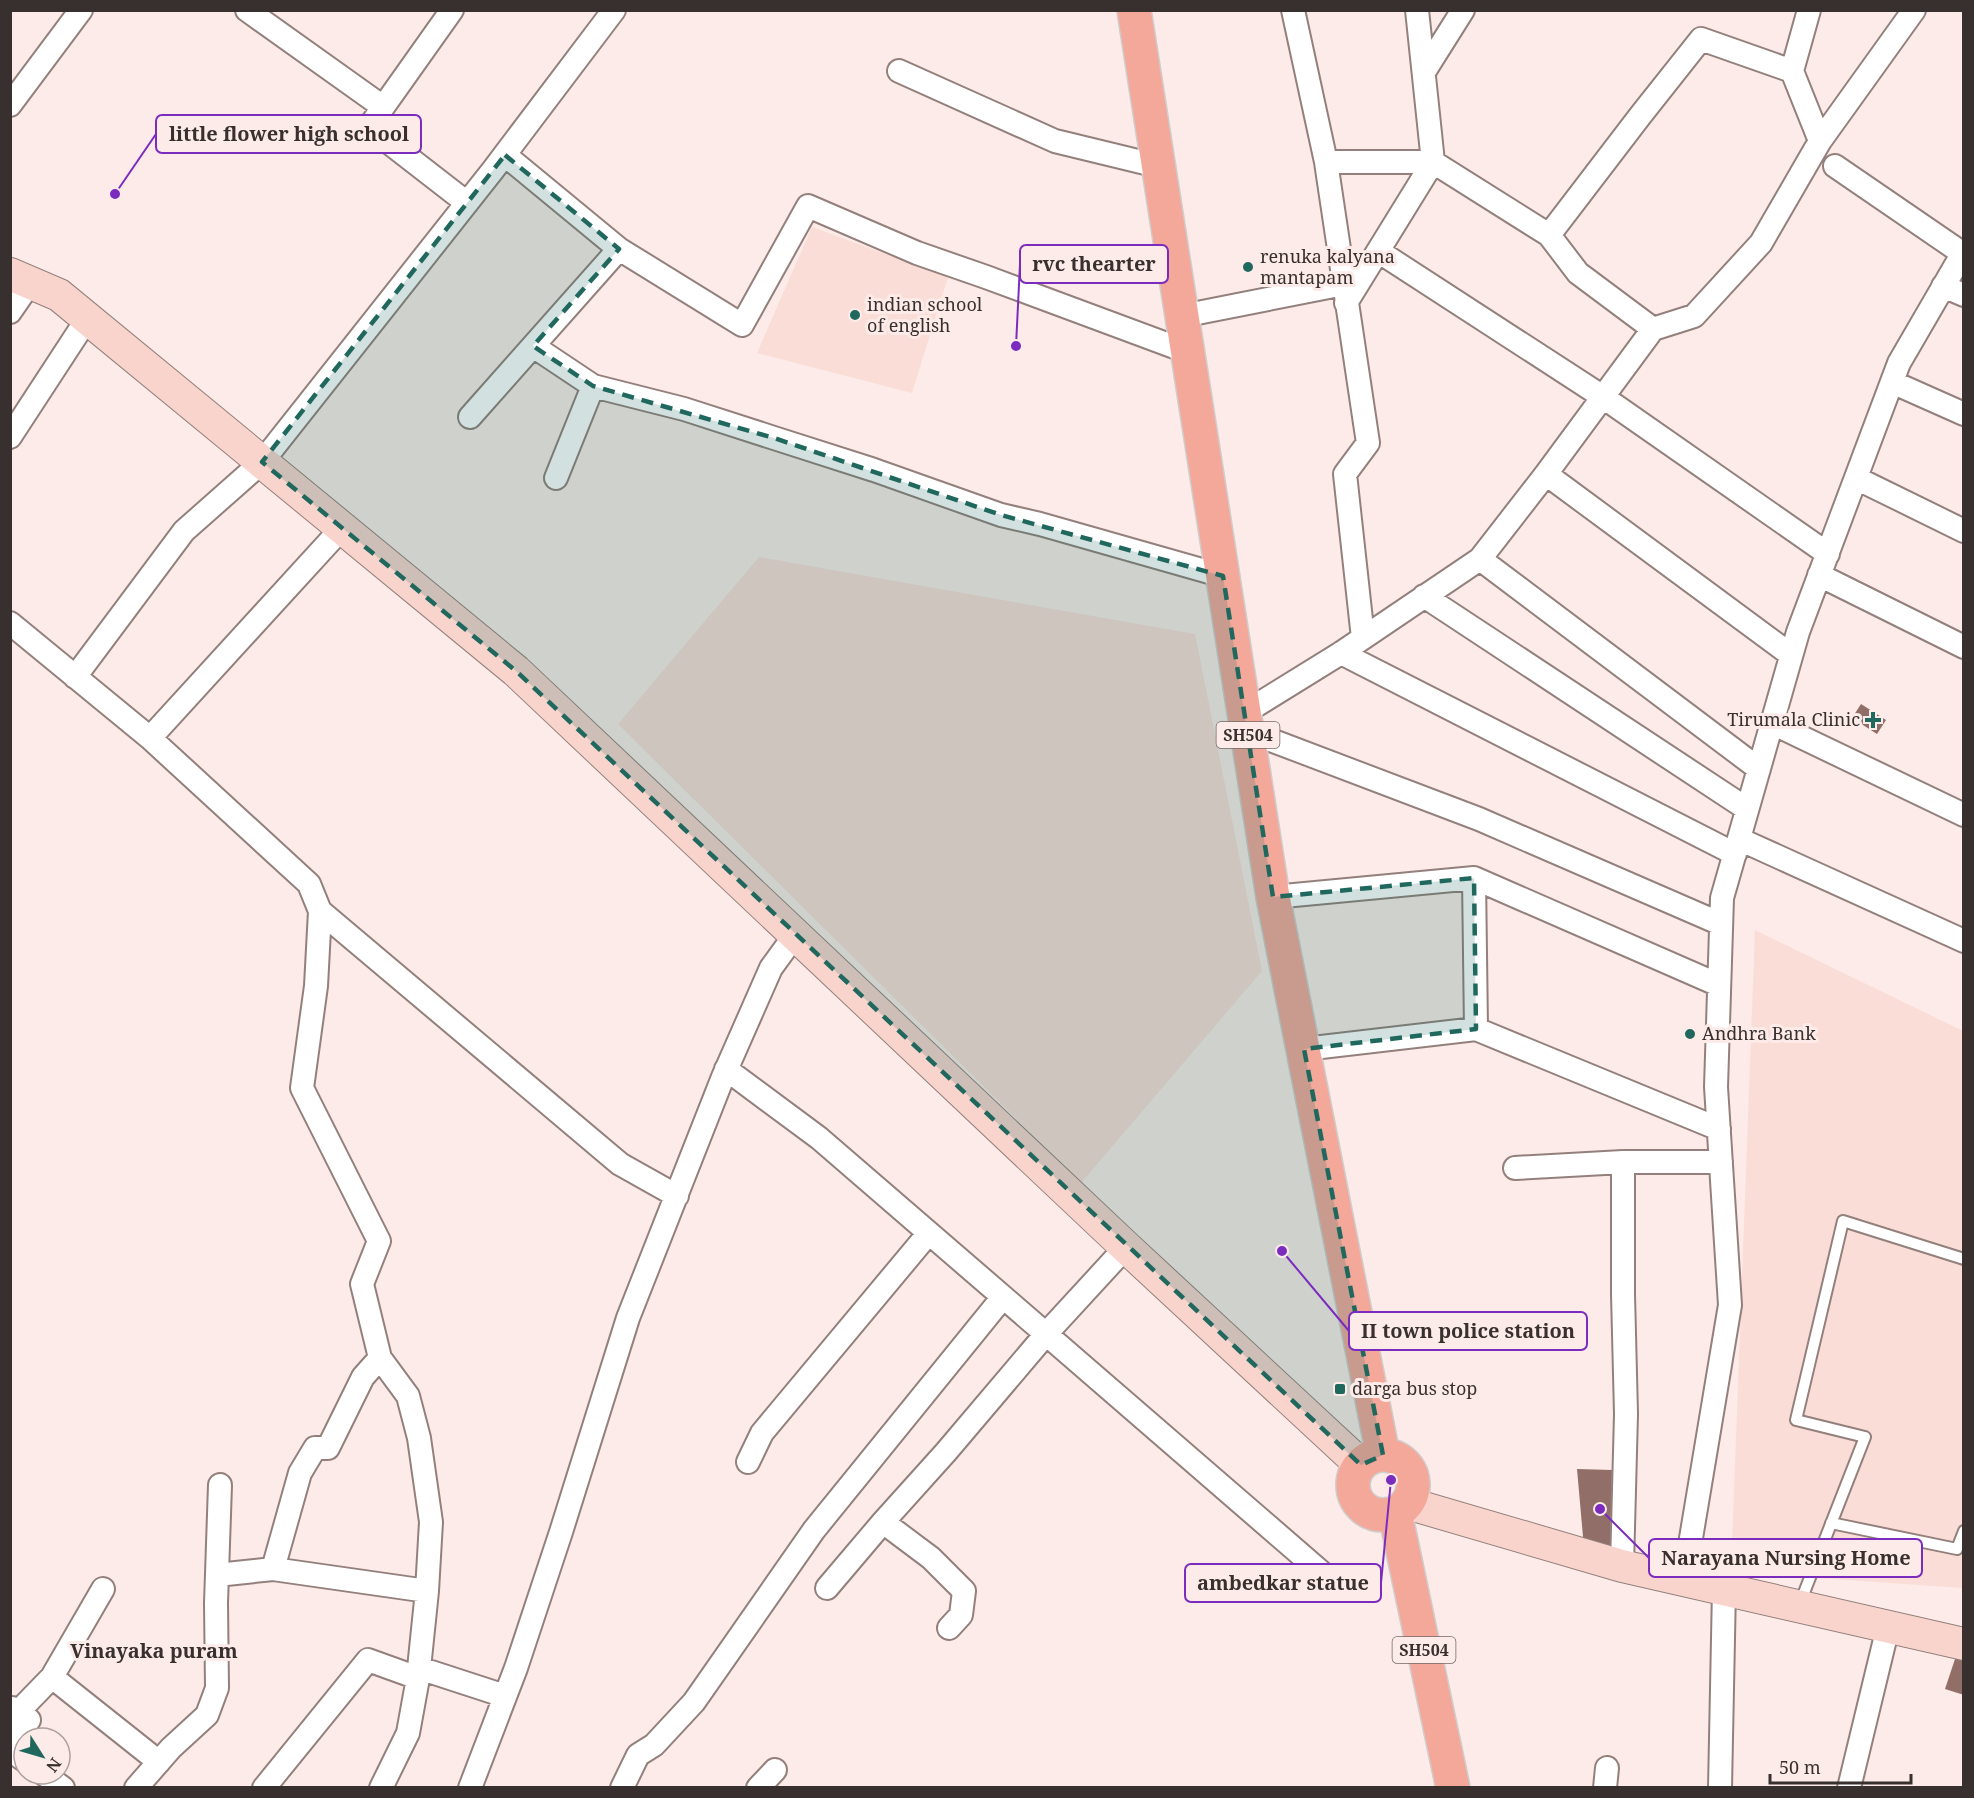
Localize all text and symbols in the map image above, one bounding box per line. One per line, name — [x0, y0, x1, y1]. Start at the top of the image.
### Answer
callout: little flower high school — [156, 115, 421, 153]
text: little flower high school — [169, 120, 409, 147]
place label: renuka kalyana mantapam — [1260, 244, 1395, 289]
callout: rvc thearter — [1020, 245, 1168, 283]
text: rvc thearter — [1032, 250, 1156, 277]
marker: renuka kalyana mantapam — [1241, 260, 1255, 274]
place label: indian school of english — [867, 292, 983, 337]
marker: indian school of english — [848, 308, 862, 322]
place label: Tirumala Clinic — [1727, 707, 1860, 731]
marker: Tirumala Clinic — [1864, 711, 1882, 729]
road number: SH504 — [1216, 722, 1280, 748]
place label: Andhra Bank — [1702, 1021, 1816, 1045]
marker: Andhra Bank — [1683, 1027, 1697, 1041]
callout: II town police station — [1349, 1312, 1587, 1350]
text: II town police station — [1361, 1317, 1575, 1344]
place label: darga bus stop — [1352, 1376, 1477, 1400]
marker: darga bus stop — [1333, 1382, 1347, 1396]
callout: Narayana Nursing Home — [1649, 1539, 1922, 1577]
text: Narayana Nursing Home — [1661, 1544, 1911, 1571]
callout: ambedkar statue — [1185, 1564, 1381, 1602]
text: ambedkar statue — [1197, 1569, 1369, 1596]
district label: Vinayaka puram — [70, 1637, 238, 1664]
road number: SH504 — [1392, 1637, 1456, 1663]
north arrow — [12, 1726, 72, 1786]
scale bar — [1770, 1747, 1911, 1785]
text: N — [41, 1753, 67, 1777]
text: 50 m — [1779, 1755, 1821, 1779]

